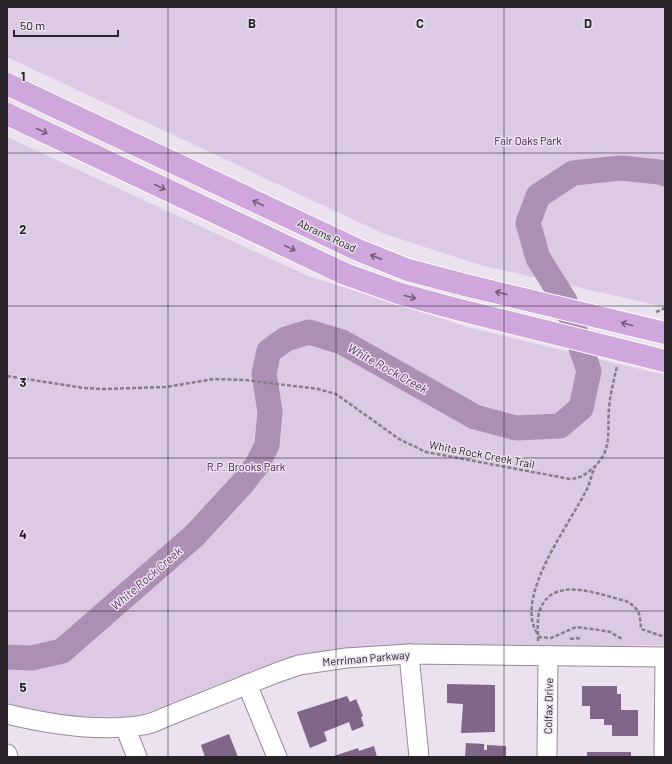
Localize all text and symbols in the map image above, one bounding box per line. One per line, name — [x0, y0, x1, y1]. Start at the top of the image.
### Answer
scale bar — [14, 12, 118, 38]
text: B — [248, 15, 256, 31]
text: C — [416, 15, 424, 31]
text: D — [584, 15, 592, 31]
text: 50 m — [20, 18, 45, 32]
text: 1 — [21, 68, 25, 84]
one-way arrow — [36, 128, 48, 135]
park label: Fair Oaks Park — [494, 134, 562, 147]
one-way arrow — [153, 184, 165, 191]
one-way arrow — [252, 199, 264, 206]
street label: Abrams Road — [296, 216, 358, 254]
text: 2 — [19, 221, 27, 237]
one-way arrow — [284, 245, 296, 252]
one-way arrow — [371, 253, 383, 260]
one-way arrow — [495, 289, 508, 297]
one-way arrow — [404, 294, 417, 301]
one-way arrow — [621, 320, 634, 327]
water label: White Rock Creek — [346, 340, 431, 396]
text: 3 — [19, 374, 27, 390]
street label: White Rock Creek Trail — [428, 437, 536, 471]
park label: R.P. Brooks Park — [207, 460, 286, 473]
text: 4 — [19, 526, 27, 542]
water label: White Rock Creek — [108, 543, 184, 613]
street label: Merriman Parkway — [322, 648, 410, 668]
street label: Colfax Drive — [541, 678, 555, 734]
text: 5 — [19, 679, 27, 695]

